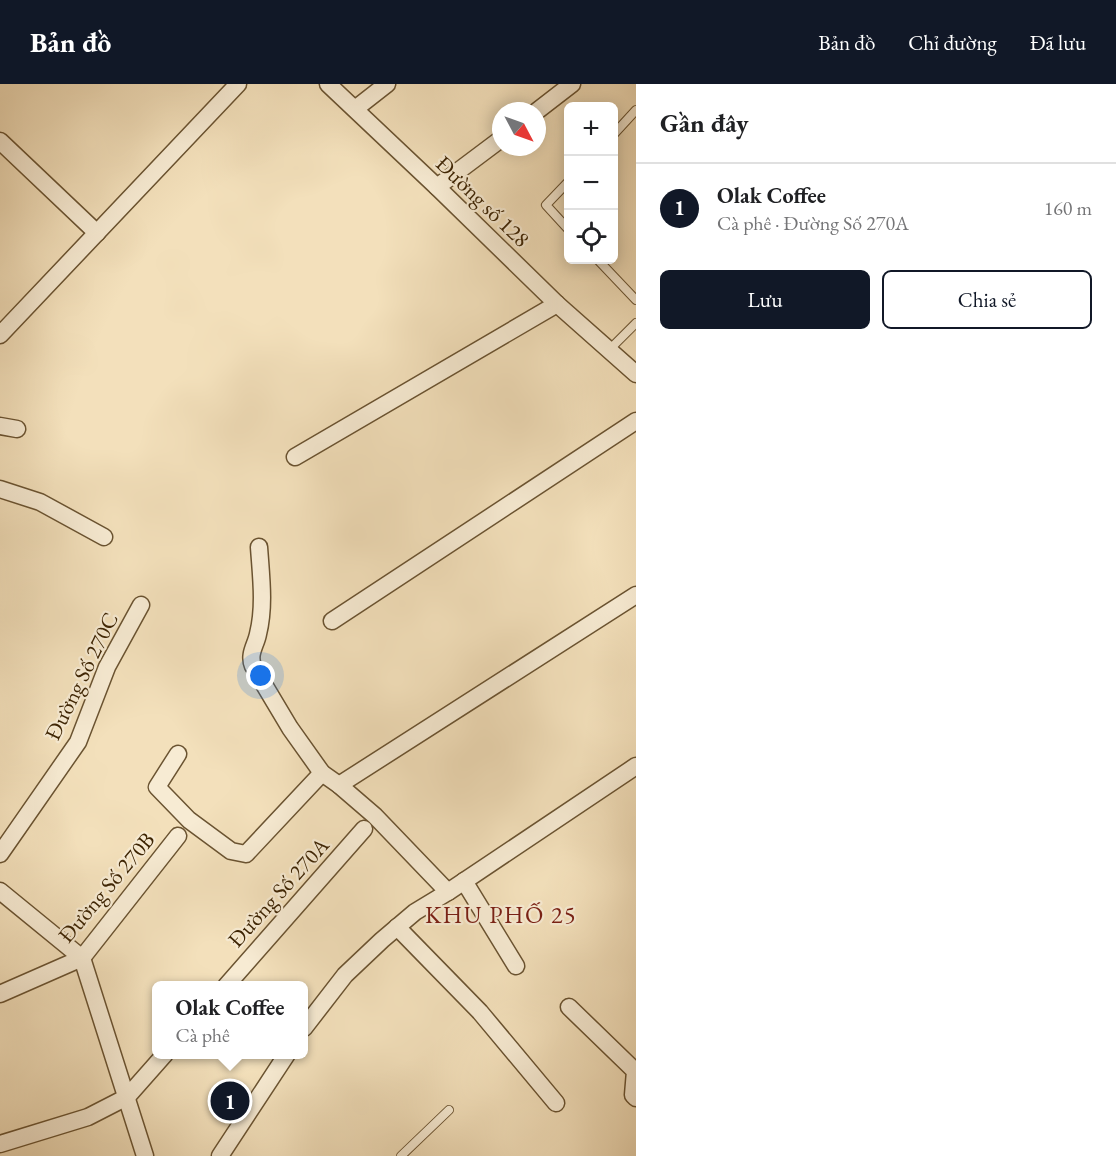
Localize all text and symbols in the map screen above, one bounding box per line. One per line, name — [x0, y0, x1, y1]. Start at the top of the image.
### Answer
text: Bản đồ — [30, 24, 111, 60]
text: Bản đồ — [818, 29, 875, 56]
text: Chỉ đường — [908, 29, 997, 56]
text: Đã lưu — [1030, 29, 1086, 56]
north arrow — [492, 102, 546, 156]
map controls — [564, 102, 618, 264]
button: + — [564, 102, 618, 156]
text: Gần đây — [660, 106, 749, 140]
street label: Đường số 128 — [430, 149, 536, 253]
button: − — [564, 156, 618, 210]
text: Olak Coffee — [717, 181, 826, 210]
text: 1 — [674, 195, 685, 221]
text: 160 m — [1044, 195, 1092, 221]
button: locate — [564, 210, 618, 264]
text: Cà phê · Đường Số 270A — [717, 210, 909, 236]
button: Lưu — [660, 270, 870, 329]
button: Chia sẻ — [882, 270, 1092, 329]
street label: Đường Số 270C — [38, 608, 125, 745]
your location — [246, 661, 275, 690]
street label: Đường Số 270B — [52, 826, 161, 949]
street label: Đường Số 270A — [221, 831, 336, 953]
district label: KHU PHỐ 25 — [425, 899, 577, 930]
popup — [152, 981, 308, 1059]
text: Olak Coffee — [176, 993, 284, 1022]
text: Cà phê — [176, 1022, 230, 1048]
pin: 1 — [210, 1078, 250, 1124]

